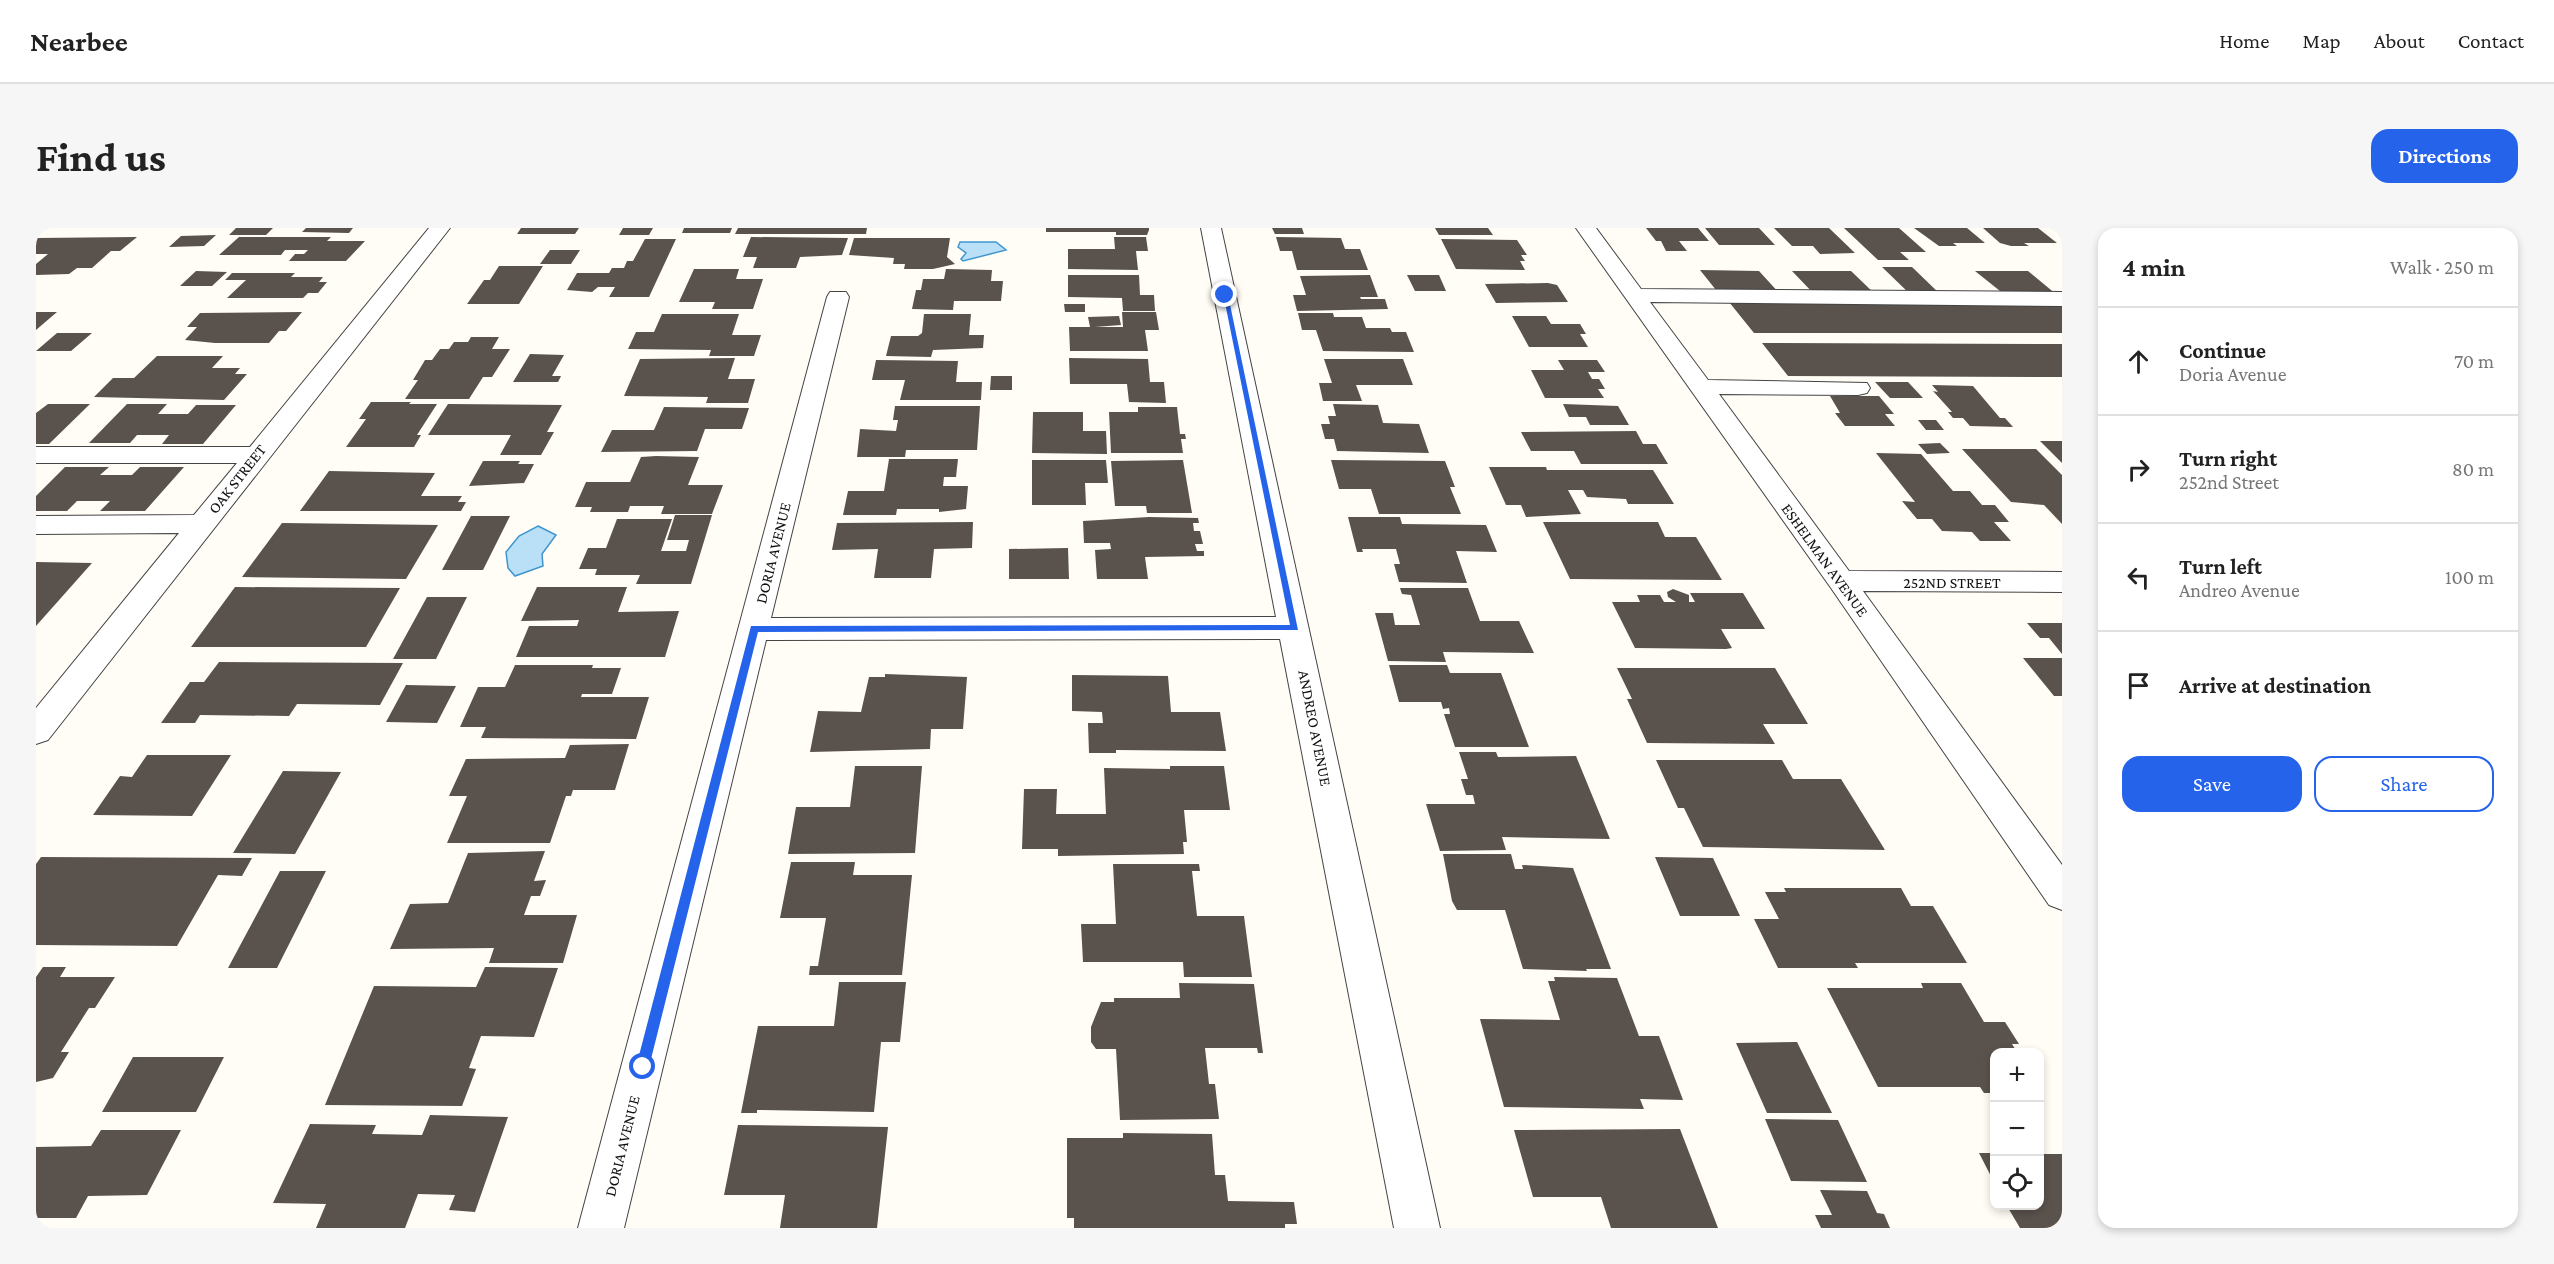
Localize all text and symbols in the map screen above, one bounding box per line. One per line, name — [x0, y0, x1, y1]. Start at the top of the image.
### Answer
text: Nearbee — [30, 26, 128, 57]
text: Home — [2219, 29, 2269, 53]
text: Map — [2302, 29, 2341, 53]
text: About — [2374, 29, 2425, 53]
text: Contact — [2458, 29, 2524, 53]
button: Directions — [2371, 129, 2518, 183]
text: Find us — [36, 133, 166, 180]
text: 4 min — [2122, 253, 2186, 282]
text: Walk · 250 m — [2390, 256, 2494, 278]
route end — [1211, 281, 1237, 307]
text: Continue — [2179, 338, 2266, 363]
icon: ahead — [2122, 345, 2155, 378]
text: 70 m — [2454, 350, 2494, 372]
text: Doria Avenue — [2179, 363, 2287, 385]
street label: OAK STREET — [205, 441, 269, 517]
text: Turn right — [2179, 446, 2277, 471]
icon: right — [2122, 453, 2155, 486]
text: 80 m — [2452, 458, 2494, 480]
text: 252nd Street — [2179, 471, 2279, 493]
street label: DORIA AVENUE — [752, 500, 794, 605]
street label: ESHELMAN AVENUE — [1778, 500, 1872, 620]
text: Turn left — [2179, 554, 2262, 579]
icon: left — [2122, 561, 2155, 594]
text: 100 m — [2445, 566, 2494, 588]
street label: 252ND STREET — [1903, 574, 2001, 591]
text: Andreo Avenue — [2179, 579, 2300, 601]
street label: ANDREO AVENUE — [1295, 669, 1335, 788]
icon: arrive — [2122, 669, 2155, 702]
text: Arrive at destination — [2179, 673, 2371, 698]
button: Save — [2122, 756, 2302, 812]
button: Share — [2314, 756, 2494, 812]
map controls — [1990, 1048, 2044, 1210]
button: + — [1990, 1048, 2044, 1102]
route start — [629, 1053, 655, 1079]
street label: DORIA AVENUE — [601, 1093, 643, 1198]
button: − — [1990, 1102, 2044, 1156]
button: locate — [1990, 1156, 2044, 1210]

